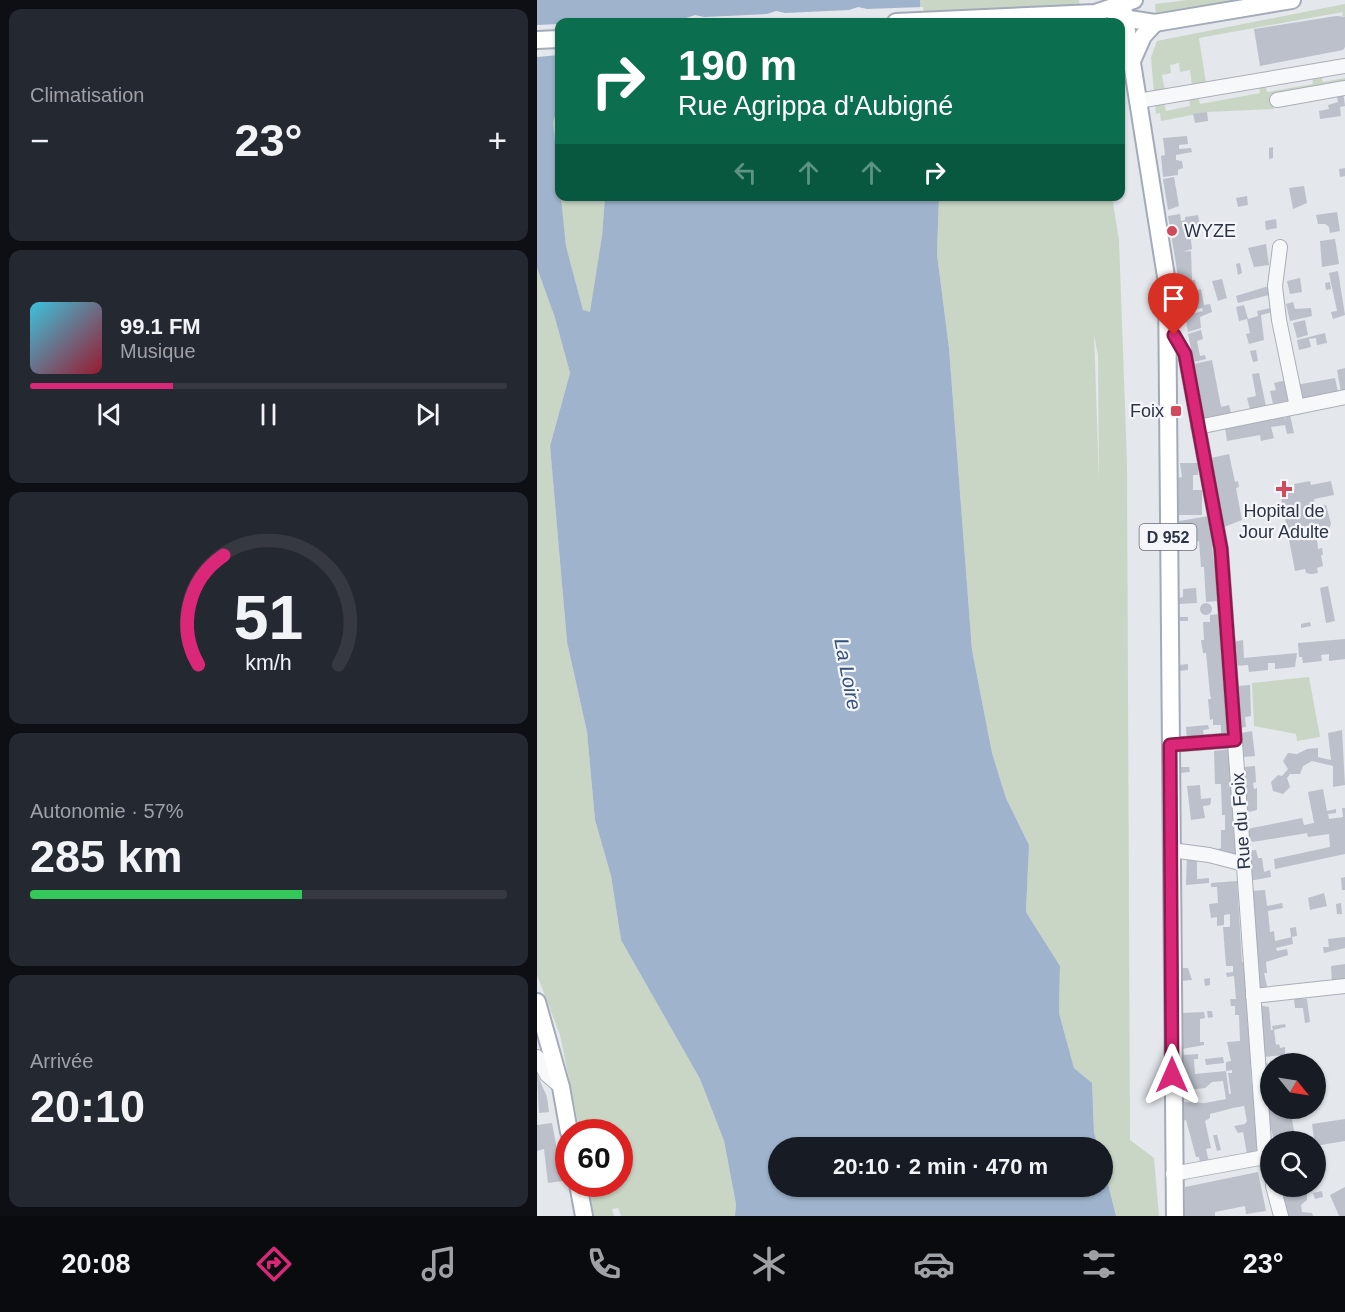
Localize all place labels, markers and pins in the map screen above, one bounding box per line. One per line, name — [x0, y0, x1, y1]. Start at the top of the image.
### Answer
place label: WYZE — [1184, 221, 1236, 241]
marker: WYZE — [1165, 224, 1179, 238]
pin — [1148, 273, 1199, 335]
place label: Foix — [1130, 401, 1164, 421]
marker: Foix — [1169, 404, 1183, 418]
marker: Hopital de Jour Adulte — [1275, 480, 1293, 498]
place label: Hopital de Jour Adulte — [1239, 501, 1329, 542]

